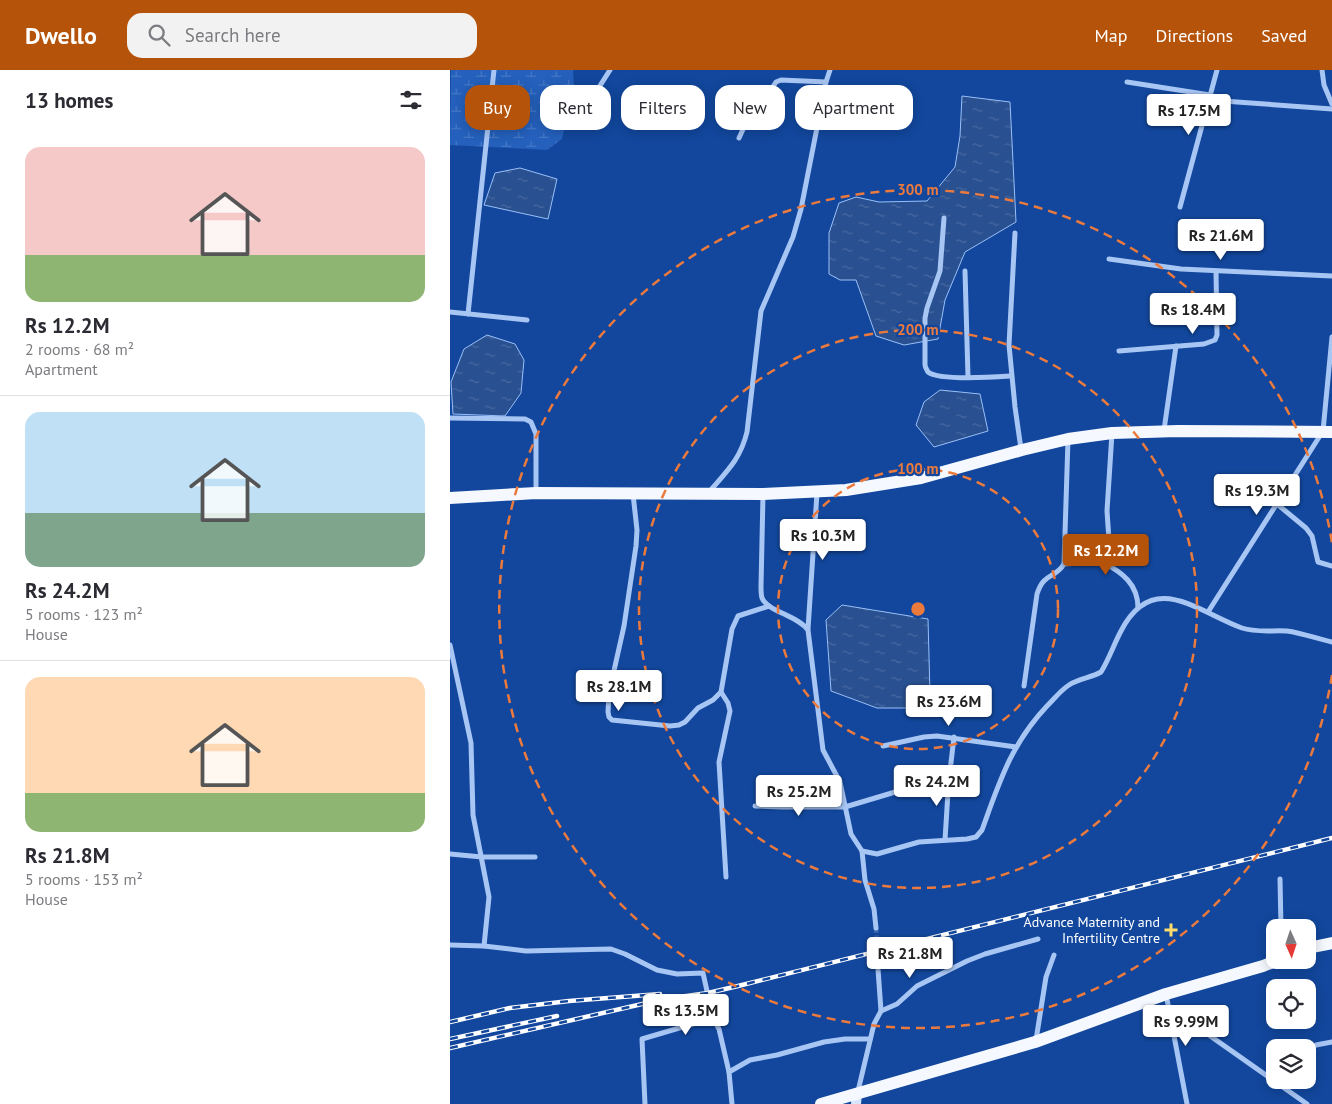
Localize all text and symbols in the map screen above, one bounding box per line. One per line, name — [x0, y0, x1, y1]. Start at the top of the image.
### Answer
search box — [127, 13, 477, 58]
text: Dwello — [25, 20, 97, 51]
icon: search — [145, 21, 173, 49]
text: Search here — [185, 23, 281, 47]
text: Map — [1095, 24, 1127, 47]
text: Directions — [1155, 24, 1233, 47]
text: Saved — [1261, 24, 1307, 47]
chip: Buy — [465, 85, 530, 130]
chip: Rent — [540, 85, 611, 130]
chip: Filters — [621, 85, 705, 130]
chip: New — [715, 85, 785, 130]
chip: Apartment — [795, 85, 913, 130]
icon: filters — [397, 86, 425, 114]
text: 13 homes — [25, 87, 113, 114]
pin: Rs 17.5M — [1137, 93, 1241, 136]
text: Rs 17.5M — [1158, 100, 1220, 120]
icon: home — [180, 179, 270, 269]
text: 300 m — [897, 180, 939, 199]
pin: Rs 21.6M — [1169, 218, 1273, 261]
text: Rs 21.6M — [1189, 225, 1253, 245]
pin: Rs 18.4M — [1141, 292, 1245, 335]
text: Rs 18.4M — [1161, 299, 1225, 319]
text: Rs 12.2M — [25, 312, 110, 339]
text: 200 m — [897, 320, 939, 339]
text: 2 rooms · 68 m² — [25, 339, 134, 359]
text: Apartment — [25, 359, 98, 379]
icon: home — [180, 445, 270, 535]
text: 100 m — [897, 459, 939, 478]
pin: Rs 19.3M — [1205, 474, 1309, 516]
text: Rs 19.3M — [1225, 480, 1289, 500]
pin: Rs 10.3M — [771, 518, 875, 561]
text: Rs 10.3M — [791, 525, 855, 545]
pin: Rs 12.2M — [1054, 534, 1158, 576]
text: Rs 12.2M — [1074, 540, 1138, 560]
text: Rs 24.2M — [25, 577, 110, 604]
centre of rings — [909, 600, 927, 618]
text: 5 rooms · 123 m² — [25, 604, 143, 624]
text: House — [25, 624, 68, 644]
pin: Rs 28.1M — [567, 670, 671, 712]
text: Rs 28.1M — [587, 676, 651, 696]
pin: Rs 23.6M — [897, 684, 1001, 727]
text: Rs 23.6M — [917, 691, 981, 711]
icon: home — [180, 710, 270, 800]
pin: Rs 24.2M — [885, 764, 989, 807]
text: Rs 24.2M — [905, 771, 969, 791]
pin: Rs 25.2M — [747, 774, 851, 817]
text: Rs 25.2M — [767, 781, 831, 801]
text: Rs 21.8M — [25, 842, 110, 869]
text: 5 rooms · 153 m² — [25, 869, 143, 889]
text: House — [25, 889, 68, 909]
place label: Advance Maternity and Infertility Centre — [1024, 913, 1160, 947]
north arrow — [1266, 919, 1316, 969]
map controls — [1266, 919, 1316, 1089]
marker: Advance Maternity and Infertility Centre — [1164, 923, 1178, 937]
pin: Rs 21.8M — [858, 936, 962, 979]
text: Rs 21.8M — [878, 943, 942, 963]
button: locate — [1266, 979, 1316, 1029]
pin: Rs 13.5M — [634, 994, 738, 1036]
text: Rs 13.5M — [654, 1000, 718, 1020]
pin: Rs 9.99M — [1134, 1004, 1238, 1047]
text: Rs 9.99M — [1154, 1011, 1218, 1031]
button: layers — [1266, 1039, 1316, 1089]

